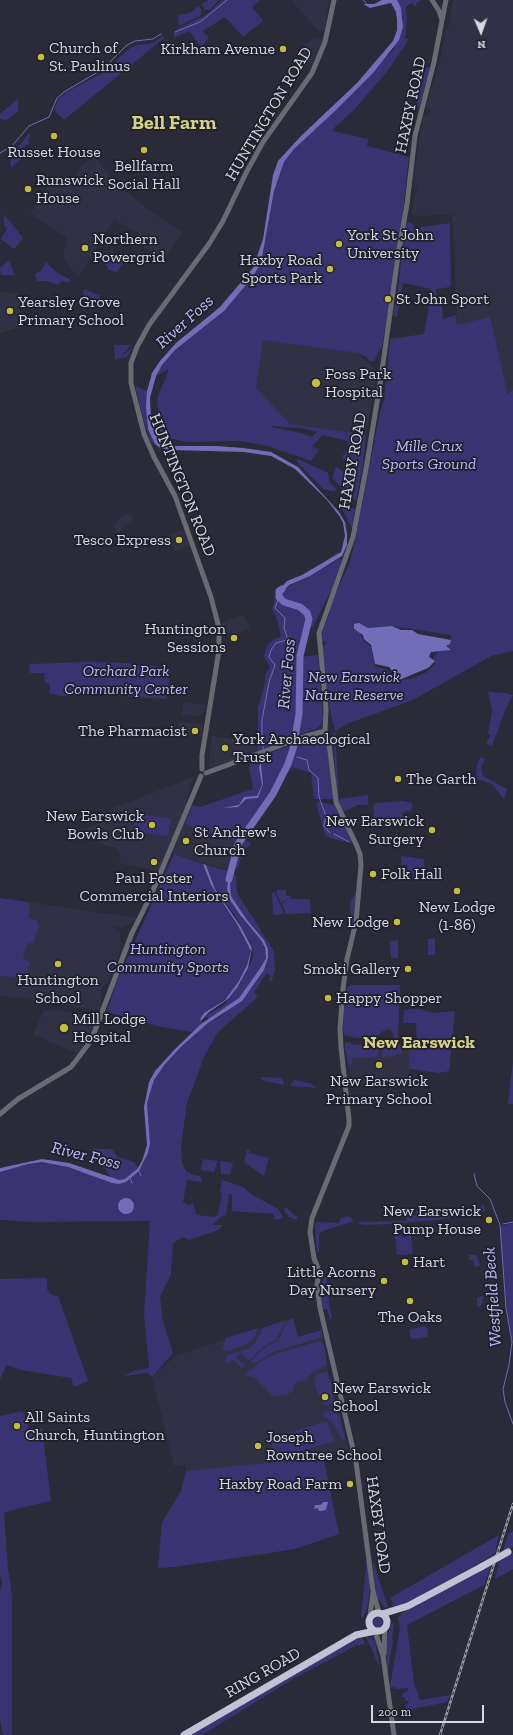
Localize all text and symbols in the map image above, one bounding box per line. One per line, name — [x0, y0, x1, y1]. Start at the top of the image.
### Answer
north arrow — [461, 12, 501, 52]
place label: Church of St. Paulinus — [49, 38, 130, 76]
text: N — [477, 38, 486, 51]
place label: Kirkham Avenue — [160, 39, 275, 59]
street label: HUNTINGTON ROAD — [222, 44, 316, 184]
marker: Kirkham Avenue — [278, 44, 288, 54]
marker: Church of St. Paulinus — [36, 52, 46, 62]
street label: HAXBY ROAD — [391, 55, 431, 155]
district label: Bell Farm — [132, 111, 216, 135]
marker: Russet House — [49, 131, 59, 141]
place label: Russet House — [7, 142, 101, 162]
marker: Bellfarm Social Hall — [139, 145, 149, 155]
place label: Bellfarm Social Hall — [108, 156, 180, 194]
place label: Runswick House — [36, 170, 103, 208]
marker: Runswick House — [23, 184, 33, 194]
place label: York St John University — [347, 225, 434, 263]
place label: Northern Powergrid — [93, 229, 165, 267]
marker: York St John University — [334, 239, 344, 249]
marker: Northern Powergrid — [80, 243, 90, 253]
place label: Haxby Road Sports Park — [240, 250, 322, 288]
marker: Haxby Road Sports Park — [325, 264, 335, 274]
place label: St John Sport — [396, 289, 489, 309]
water label: River Foss — [152, 291, 218, 353]
place label: Yearsley Grove Primary School — [18, 292, 124, 330]
marker: St John Sport — [383, 294, 393, 304]
marker: Yearsley Grove Primary School — [5, 306, 15, 316]
place label: Foss Park Hospital — [325, 364, 391, 402]
marker: Foss Park Hospital — [310, 377, 322, 389]
street label: HUNTINGTON ROAD — [145, 411, 219, 559]
street label: HAXBY ROAD — [335, 411, 371, 511]
park label: Mille Crux Sports Ground — [382, 436, 476, 474]
place label: Tesco Express — [74, 530, 171, 550]
marker: Tesco Express — [174, 535, 184, 545]
place label: Huntington Sessions — [144, 619, 226, 657]
marker: Huntington Sessions — [229, 633, 239, 643]
water label: River Foss — [274, 638, 300, 710]
park label: Orchard Park Community Center — [64, 661, 188, 699]
park label: New Earswick Nature Reserve — [304, 667, 404, 705]
place label: The Pharmacist — [78, 721, 187, 741]
marker: The Pharmacist — [190, 726, 200, 736]
place label: York Archaeological Trust — [233, 729, 370, 767]
marker: York Archaeological Trust — [220, 743, 230, 753]
place label: The Garth — [406, 769, 476, 789]
marker: The Garth — [393, 774, 403, 784]
place label: New Earswick Bowls Club — [46, 806, 144, 844]
place label: New Earswick Surgery — [326, 811, 424, 849]
marker: New Earswick Bowls Club — [147, 820, 157, 830]
place label: St Andrew's Church — [194, 822, 277, 860]
marker: New Earswick Surgery — [427, 825, 437, 835]
marker: St Andrew's Church — [181, 836, 191, 846]
marker: Paul Foster Commercial Interiors — [149, 857, 159, 867]
place label: Folk Hall — [381, 864, 442, 884]
place label: Paul Foster Commercial Interiors — [80, 868, 228, 906]
marker: Folk Hall — [368, 869, 378, 879]
marker: New Lodge (1-86) — [452, 886, 462, 896]
place label: New Lodge (1-86) — [419, 897, 495, 935]
place label: New Lodge — [312, 912, 389, 932]
marker: New Lodge — [392, 917, 402, 927]
park label: Huntington Community Sports — [107, 939, 229, 977]
marker: Huntington School — [53, 959, 63, 969]
place label: Smoki Gallery — [303, 959, 400, 979]
marker: Smoki Gallery — [403, 964, 413, 974]
place label: Huntington School — [17, 970, 99, 1008]
place label: Happy Shopper — [336, 988, 442, 1008]
marker: Happy Shopper — [323, 993, 333, 1003]
place label: Mill Lodge Hospital — [73, 1009, 146, 1047]
marker: Mill Lodge Hospital — [58, 1022, 70, 1034]
district label: New Earswick — [363, 1032, 475, 1054]
marker: New Earswick Primary School — [374, 1060, 384, 1070]
place label: New Earswick Primary School — [326, 1071, 432, 1109]
water label: River Foss — [49, 1138, 123, 1174]
place label: New Earswick Pump House — [383, 1201, 481, 1239]
marker: New Earswick Pump House — [484, 1215, 494, 1225]
water label: Westfield Beck — [479, 1246, 507, 1348]
place label: Hart — [413, 1252, 445, 1272]
marker: Hart — [400, 1257, 410, 1267]
place label: Little Acorns Day Nursery — [287, 1262, 376, 1300]
marker: Little Acorns Day Nursery — [379, 1276, 389, 1286]
marker: The Oaks — [405, 1296, 415, 1306]
place label: The Oaks — [378, 1307, 442, 1327]
place label: New Earswick School — [333, 1378, 431, 1416]
marker: New Earswick School — [320, 1392, 330, 1402]
place label: All Saints Church, Huntington — [25, 1407, 165, 1445]
marker: All Saints Church, Huntington — [12, 1421, 22, 1431]
place label: Joseph Rowntree School — [266, 1427, 382, 1465]
marker: Joseph Rowntree School — [253, 1441, 263, 1451]
place label: Haxby Road Farm — [219, 1474, 342, 1494]
street label: HAXBY ROAD — [362, 1475, 394, 1575]
marker: Haxby Road Farm — [345, 1479, 355, 1489]
street label: RING ROAD — [222, 1644, 304, 1702]
scale bar — [373, 1697, 486, 1723]
text: 200 m — [378, 1705, 411, 1719]

